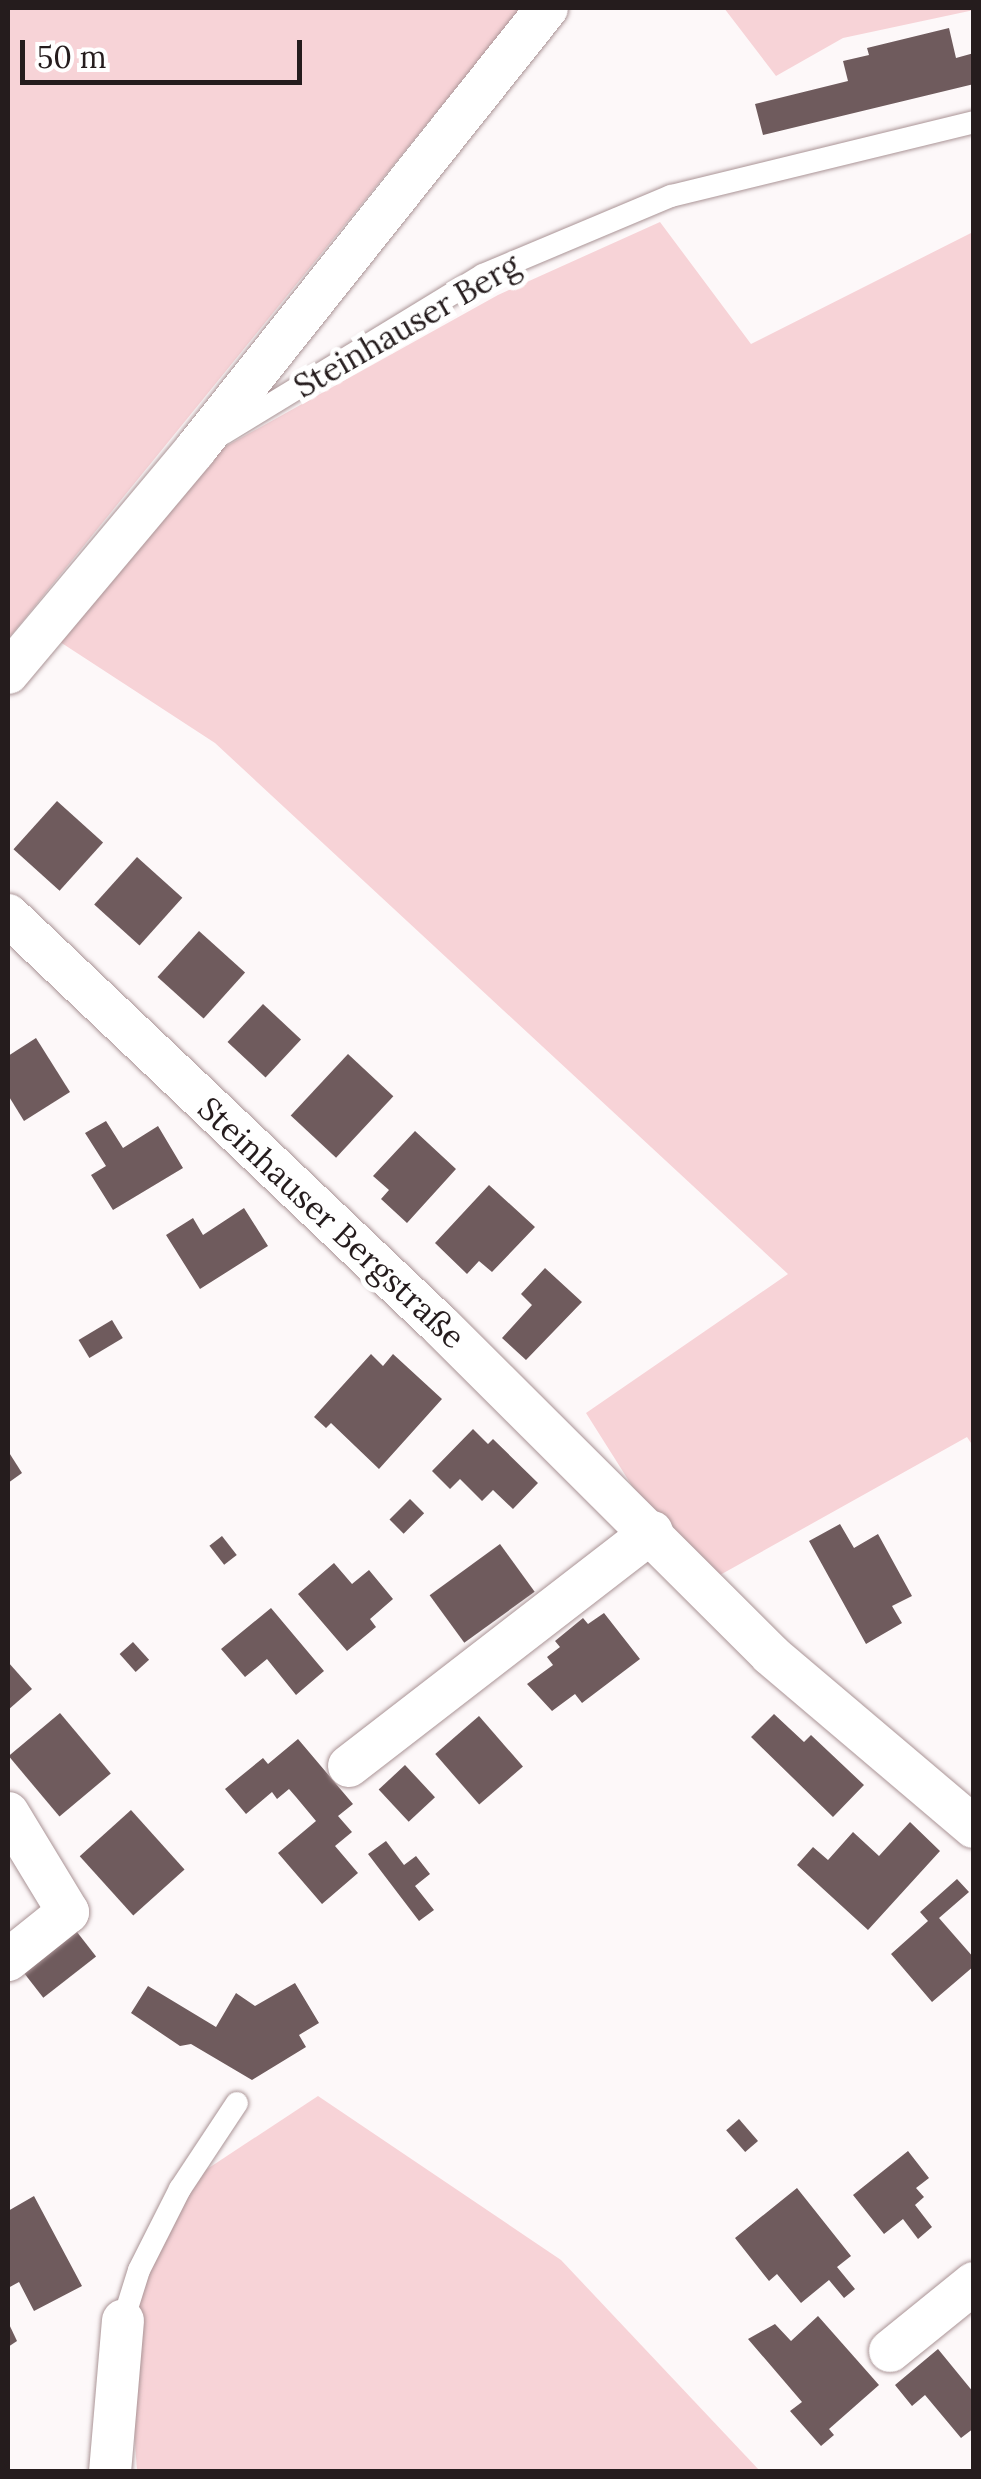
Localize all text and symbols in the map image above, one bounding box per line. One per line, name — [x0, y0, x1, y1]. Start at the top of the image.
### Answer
scale bar — [25, 20, 308, 82]
text: 50 m — [37, 38, 107, 76]
street label: Steinhauser Berg — [287, 246, 527, 406]
street label: Steinhauser Bergstraße — [190, 1090, 472, 1356]

